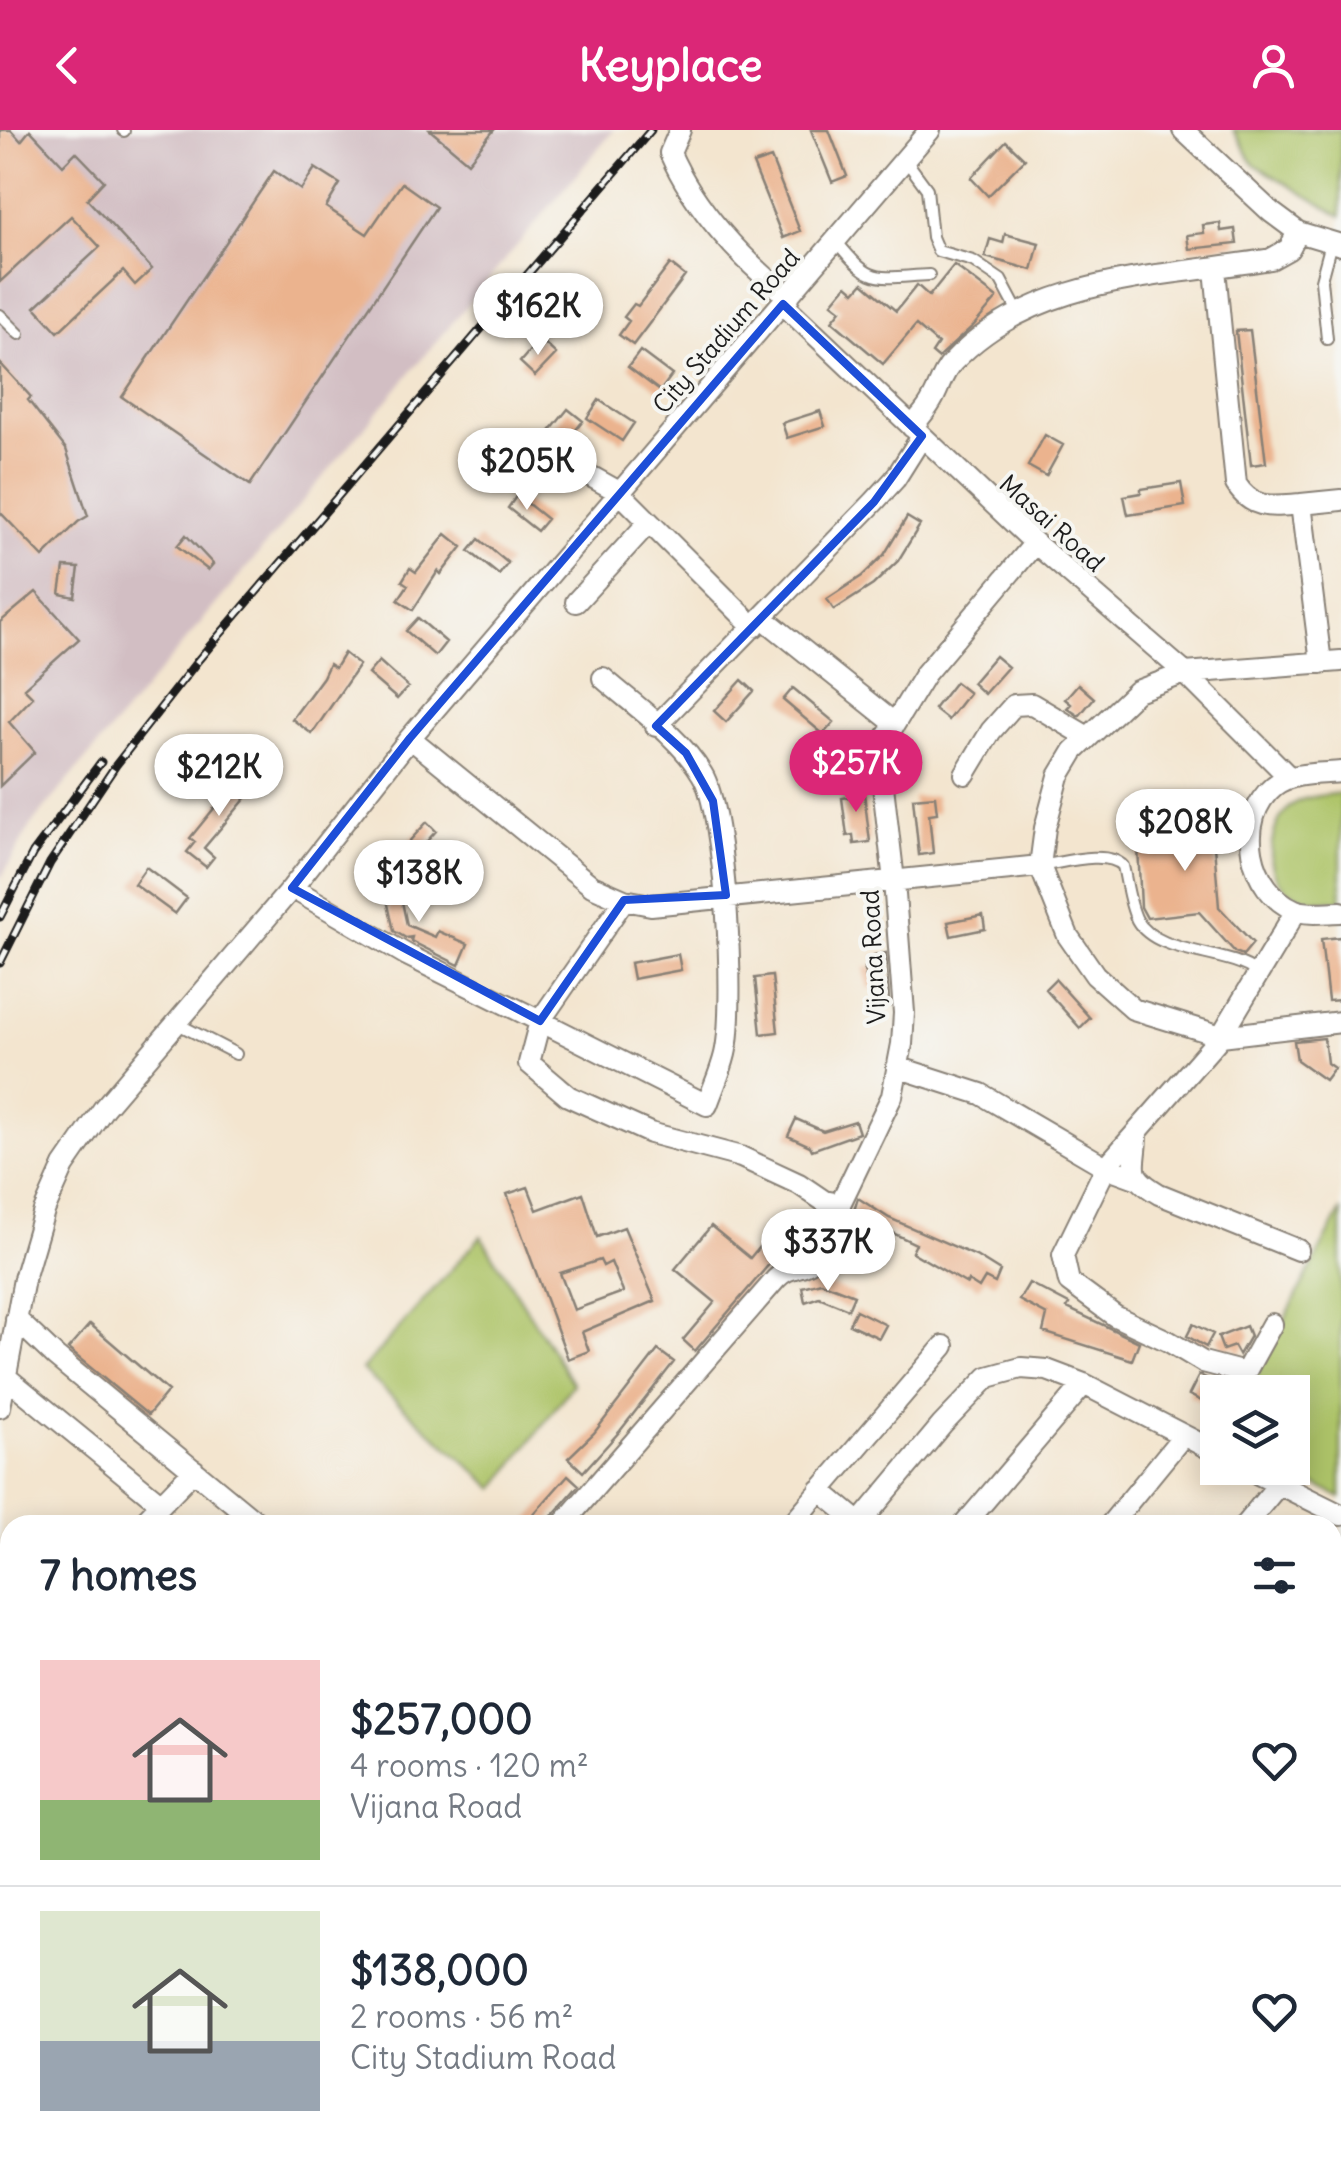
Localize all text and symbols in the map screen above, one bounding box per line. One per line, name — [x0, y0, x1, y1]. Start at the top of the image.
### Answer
text: Keyplace — [578, 37, 763, 93]
icon: back — [40, 38, 95, 93]
icon: person — [1246, 38, 1301, 93]
street label: City Stadium Road — [646, 242, 806, 420]
pin: $162K — [468, 273, 608, 358]
text: $162K — [495, 285, 581, 326]
pin: $205K — [457, 428, 597, 513]
text: $205K — [480, 440, 574, 481]
street label: Masai Road — [993, 468, 1111, 578]
pin: $257K — [786, 730, 926, 815]
pin: $212K — [149, 734, 289, 819]
text: $257K — [811, 742, 901, 783]
text: $212K — [176, 746, 262, 787]
pin: $208K — [1115, 789, 1255, 874]
text: $208K — [1138, 801, 1232, 842]
pin: $138K — [349, 840, 489, 925]
text: $138K — [376, 852, 462, 893]
street label: Vijana Road — [854, 889, 892, 1025]
pin: $337K — [758, 1209, 898, 1294]
text: $337K — [783, 1221, 873, 1262]
map controls — [1200, 1375, 1310, 1485]
button: layers — [1200, 1375, 1310, 1485]
icon: filters — [1247, 1548, 1302, 1603]
text: 7 homes — [40, 1549, 197, 1601]
text: $257,000 — [350, 1693, 533, 1745]
icon: home — [120, 1700, 240, 1820]
icon: heart — [1247, 1733, 1302, 1788]
text: 4 rooms · 120 m² — [350, 1745, 589, 1786]
text: Vijana Road — [350, 1786, 522, 1827]
text: $138,000 — [350, 1944, 529, 1996]
icon: home — [120, 1951, 240, 2071]
icon: heart — [1247, 1984, 1302, 2039]
text: 2 rooms · 56 m² — [350, 1996, 573, 2037]
text: City Stadium Road — [350, 2037, 616, 2078]

